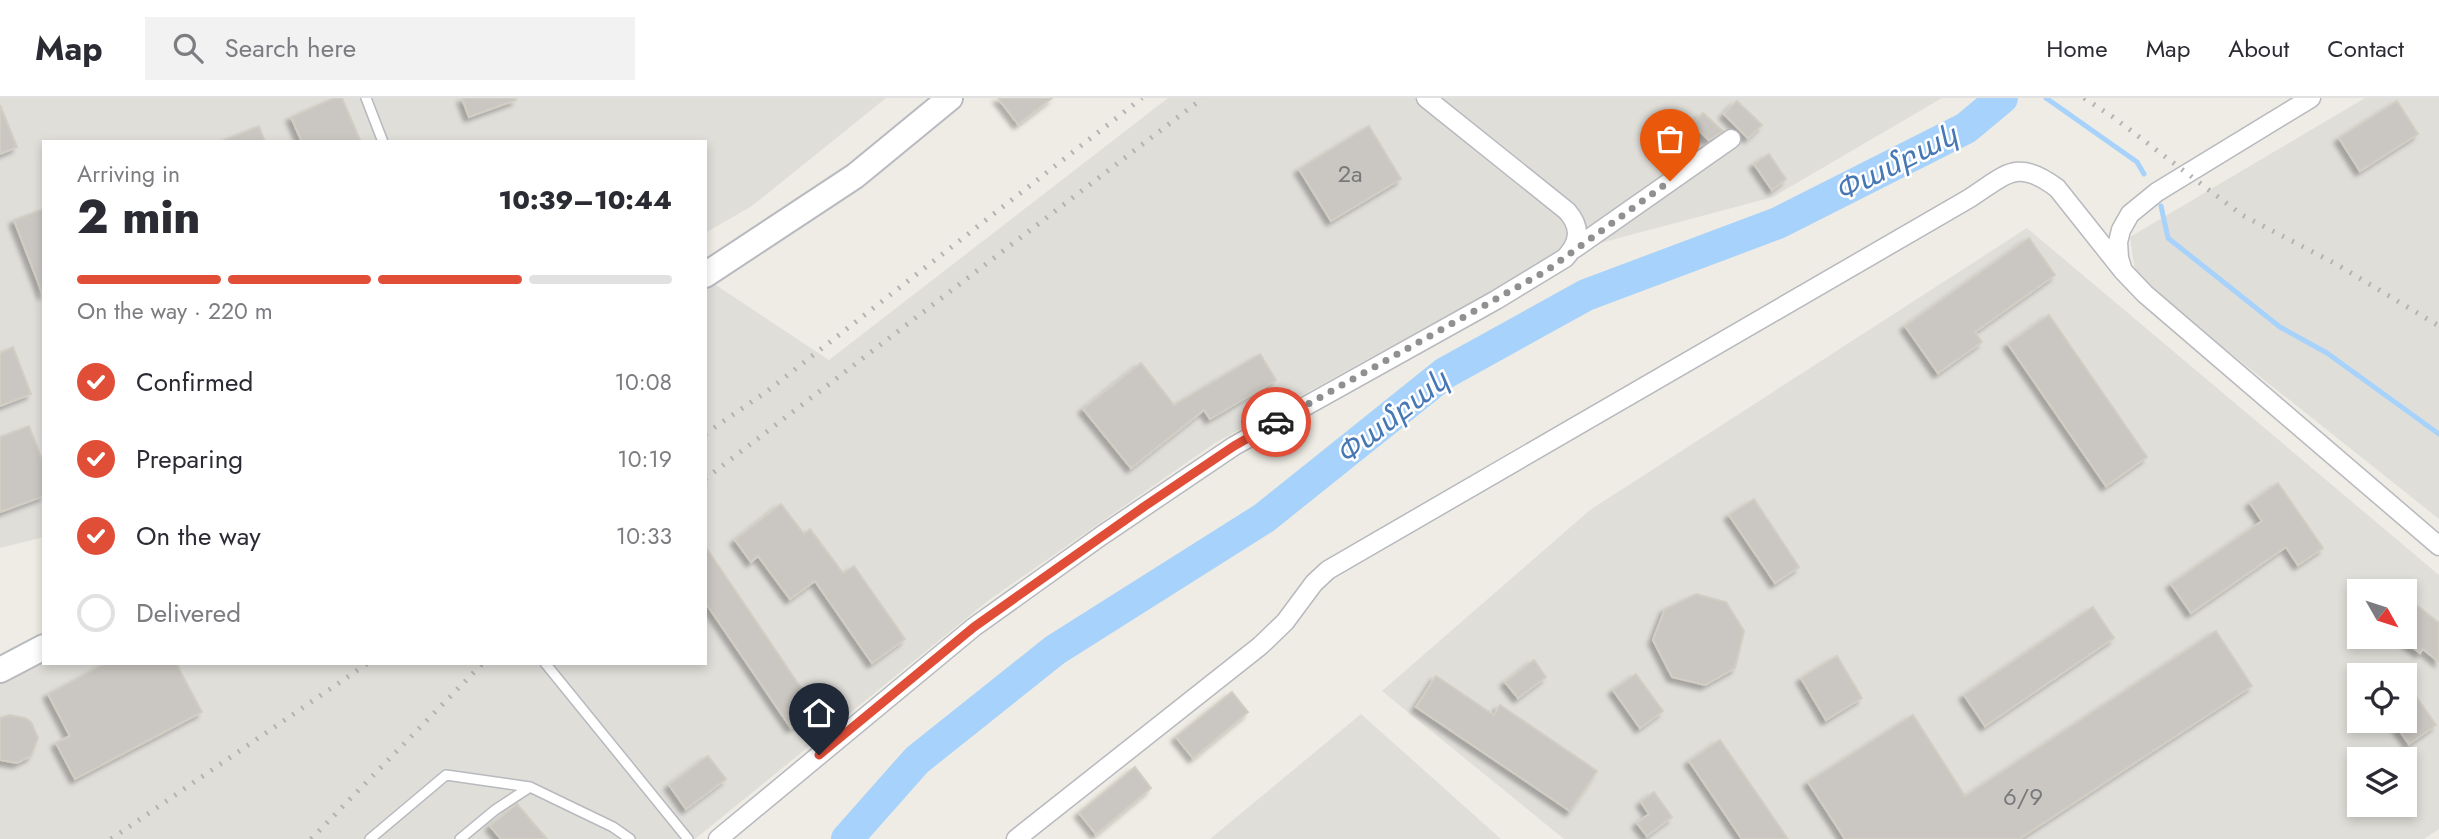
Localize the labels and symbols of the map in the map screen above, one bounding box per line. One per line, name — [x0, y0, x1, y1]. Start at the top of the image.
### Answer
pin — [1640, 109, 1700, 181]
water label: Փամբակ — [1827, 113, 1966, 212]
house number: 2a — [1337, 156, 1363, 191]
water label: Փամբակ — [1326, 358, 1458, 475]
courier — [1241, 387, 1311, 457]
north arrow — [2347, 579, 2417, 649]
pin — [789, 683, 849, 755]
house number: 6/9 — [2003, 779, 2043, 814]

